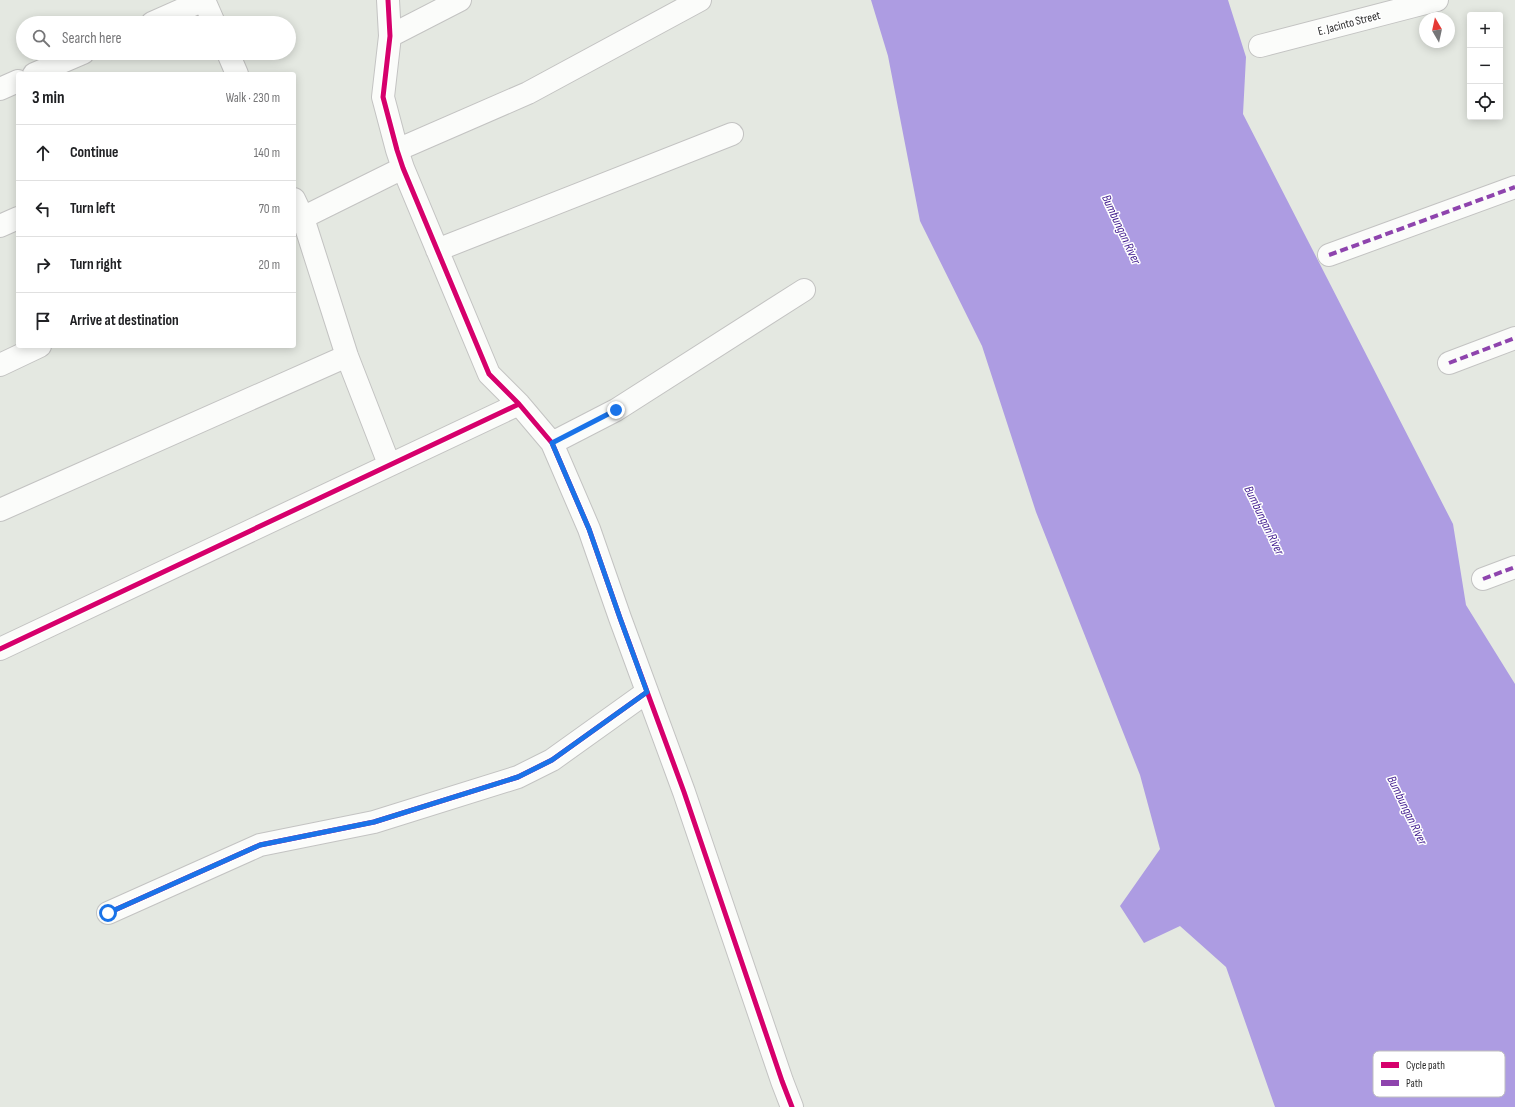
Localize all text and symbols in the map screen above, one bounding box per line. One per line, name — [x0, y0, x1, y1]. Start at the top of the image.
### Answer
street label: E. Jacinto Street — [1316, 8, 1382, 39]
north arrow — [1419, 12, 1455, 48]
map controls — [1467, 12, 1503, 120]
button: + — [1467, 12, 1503, 48]
search box — [16, 16, 296, 60]
icon: search — [30, 27, 52, 49]
text: Search here — [62, 29, 122, 48]
button: − — [1467, 48, 1503, 84]
button: locate — [1467, 84, 1503, 120]
text: 3 min — [32, 88, 65, 108]
text: Walk · 230 m — [226, 90, 280, 106]
icon: ahead — [32, 142, 54, 164]
text: Continue — [70, 143, 119, 162]
text: 140 m — [254, 145, 280, 161]
water label: Bumbungan River — [1098, 192, 1145, 268]
icon: left — [32, 198, 54, 220]
text: Turn left — [70, 199, 115, 218]
text: 70 m — [259, 201, 280, 217]
icon: right — [32, 254, 54, 276]
text: Turn right — [70, 255, 122, 274]
text: 20 m — [258, 257, 280, 273]
icon: arrive — [32, 310, 54, 332]
text: Arrive at destination — [70, 311, 179, 330]
route end — [607, 401, 625, 419]
water label: Bumbungan River — [1240, 483, 1288, 559]
water label: Bumbungan River — [1383, 773, 1431, 849]
route start — [99, 904, 117, 922]
legend — [1373, 1051, 1505, 1097]
text: Cycle path — [1406, 1059, 1445, 1072]
text: Path — [1406, 1077, 1423, 1090]

